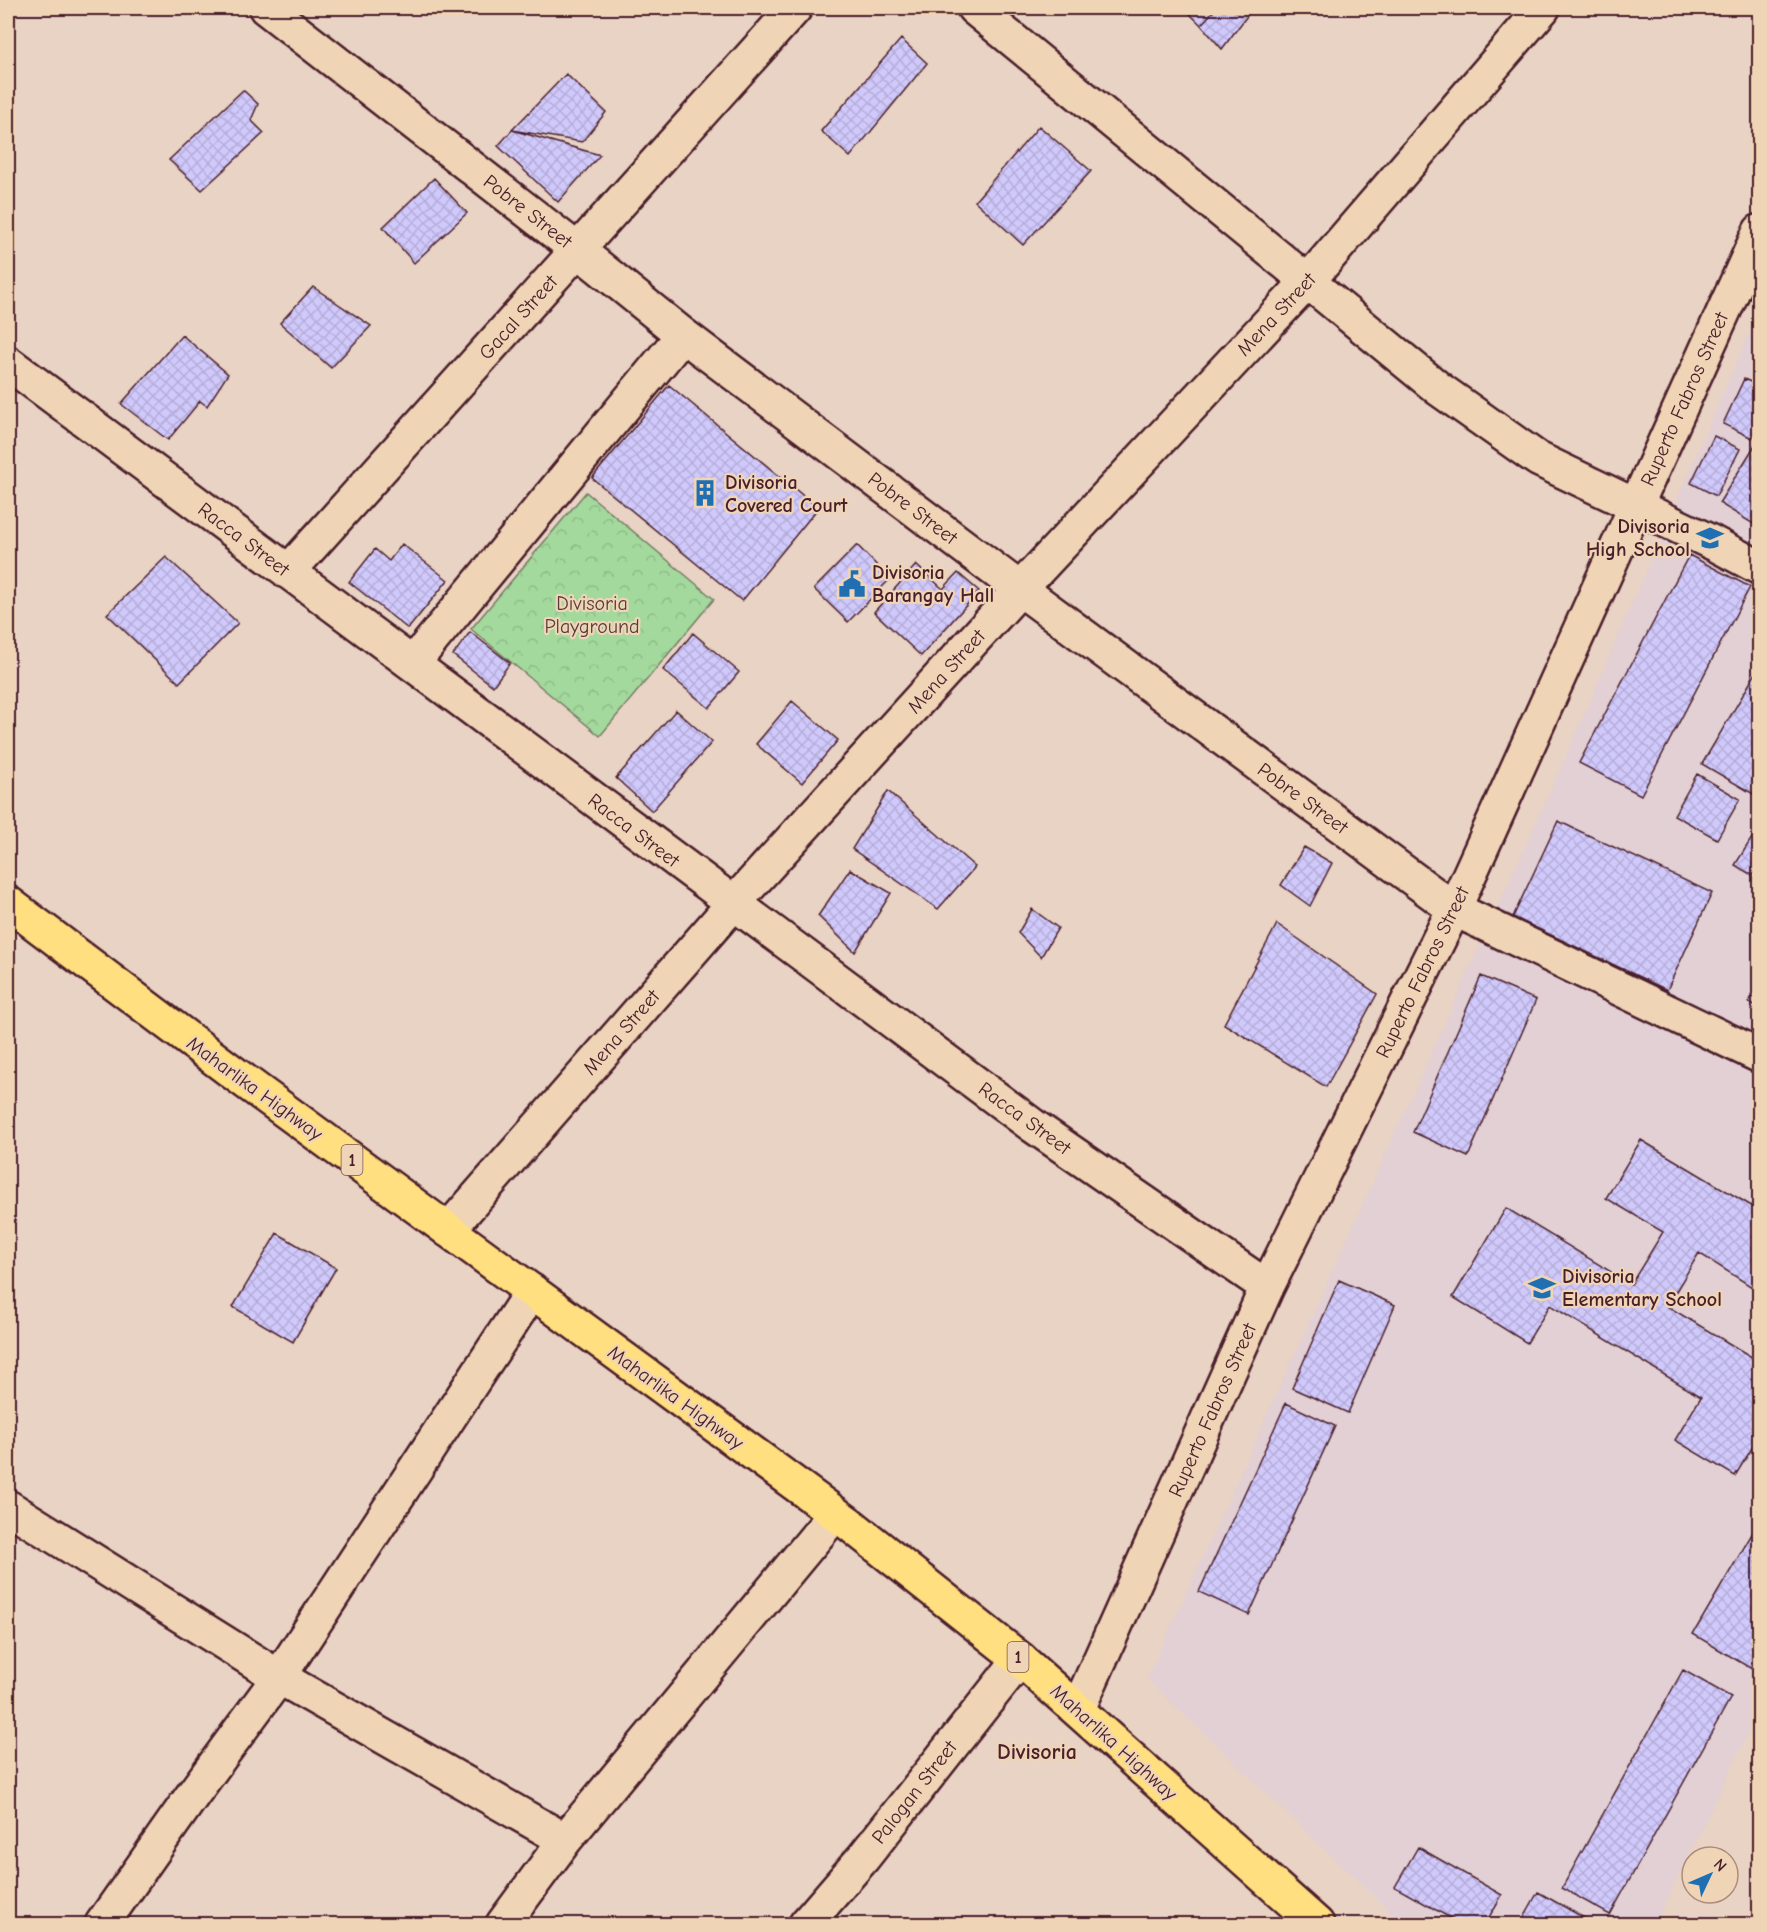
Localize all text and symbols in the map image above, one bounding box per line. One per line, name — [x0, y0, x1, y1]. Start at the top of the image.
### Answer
street label: Pobre Street — [479, 170, 578, 254]
street label: Mena Street — [1232, 267, 1321, 361]
street label: Gacal Street — [474, 269, 563, 364]
street label: Ruperto Fabros Street — [1636, 308, 1734, 490]
street label: Pobre Street — [863, 467, 963, 550]
place label: Divisoria Covered Court — [725, 471, 848, 517]
building icon: Divisoria Covered Court — [690, 478, 720, 508]
street label: Racca Street — [194, 498, 295, 582]
place label: Divisoria High School — [1586, 515, 1690, 561]
school or university icon: Divisoria High School — [1695, 523, 1725, 553]
place label: Divisoria Barangay Hall — [872, 561, 994, 607]
public building icon: Divisoria Barangay Hall — [837, 569, 867, 599]
park label: Divisoria Playground — [544, 592, 640, 638]
street label: Mena Street — [903, 624, 991, 718]
street label: Pobre Street — [1253, 758, 1353, 840]
street label: Racca Street — [584, 789, 685, 873]
street label: Ruperto Fabros Street — [1371, 882, 1474, 1062]
street label: Mena Street — [578, 984, 665, 1079]
street label: Maharlika Highway — [182, 1031, 327, 1145]
street label: Racca Street — [974, 1077, 1076, 1160]
road number: 1 — [342, 1145, 362, 1175]
place label: Divisoria Elementary School — [1562, 1265, 1722, 1311]
school or university icon: Divisoria Elementary School — [1527, 1273, 1557, 1303]
street label: Ruperto Fabros Street — [1164, 1319, 1262, 1501]
street label: Maharlika Highway — [603, 1340, 748, 1454]
road number: 1 — [1008, 1642, 1028, 1672]
street label: Maharlika Highway — [1046, 1679, 1182, 1805]
street label: Palogan Street — [867, 1735, 963, 1848]
district label: Divisoria — [997, 1739, 1077, 1765]
north arrow — [1680, 1845, 1740, 1905]
text: N — [1710, 1855, 1730, 1875]

